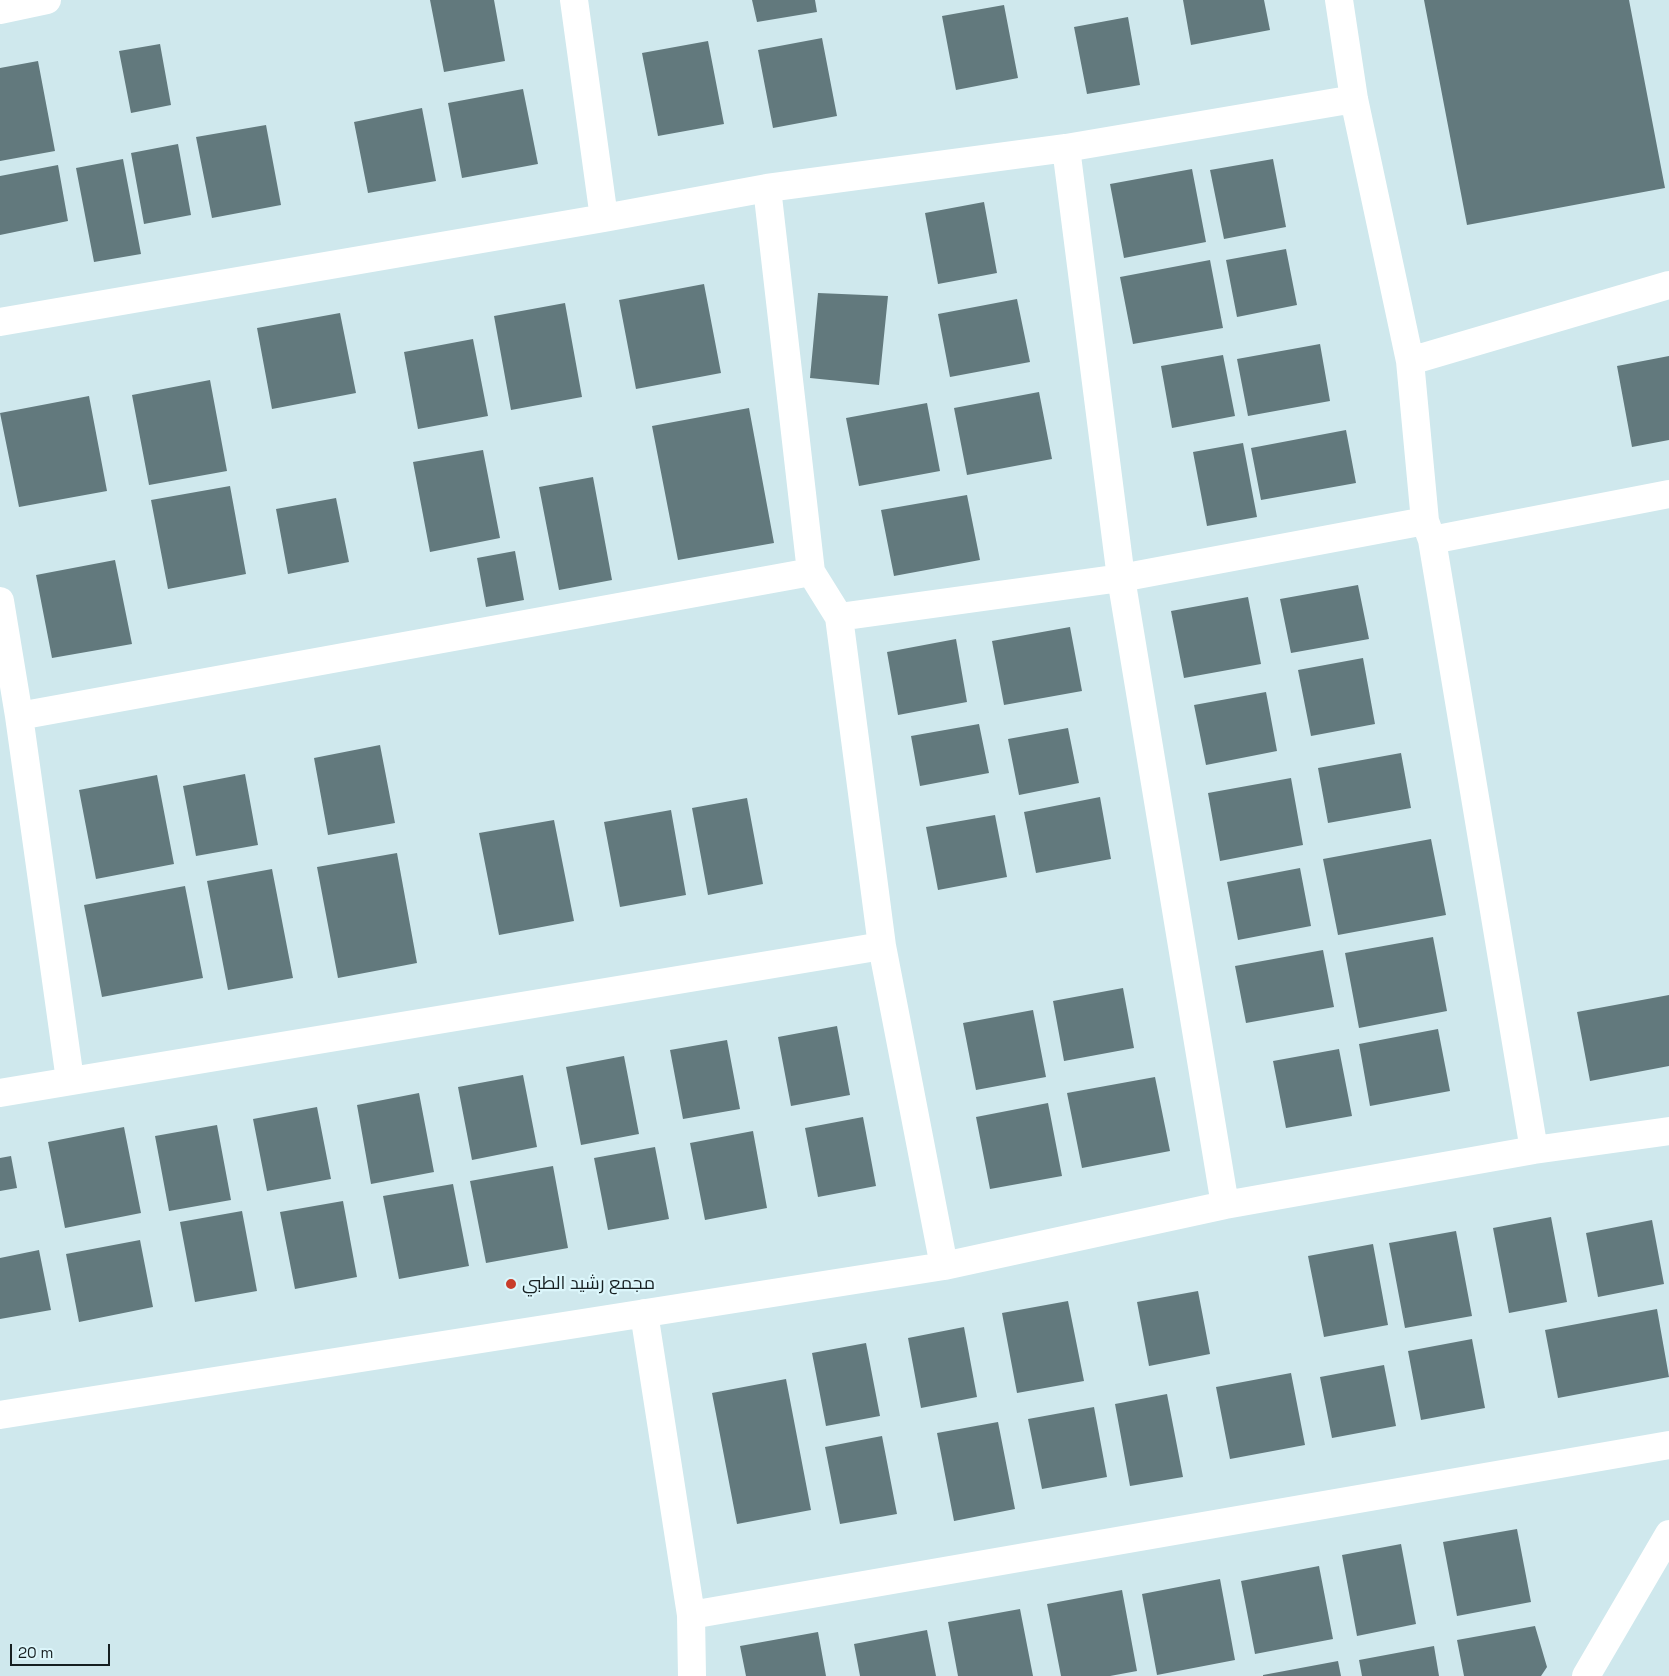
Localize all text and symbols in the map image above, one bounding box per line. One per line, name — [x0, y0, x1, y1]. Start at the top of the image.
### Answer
place label: مجمع رشيد الطبي — [522, 1273, 655, 1295]
marker: مجمع رشيد الطبي — [504, 1277, 518, 1291]
scale bar — [12, 1634, 112, 1666]
text: 20 m — [18, 1643, 53, 1662]

